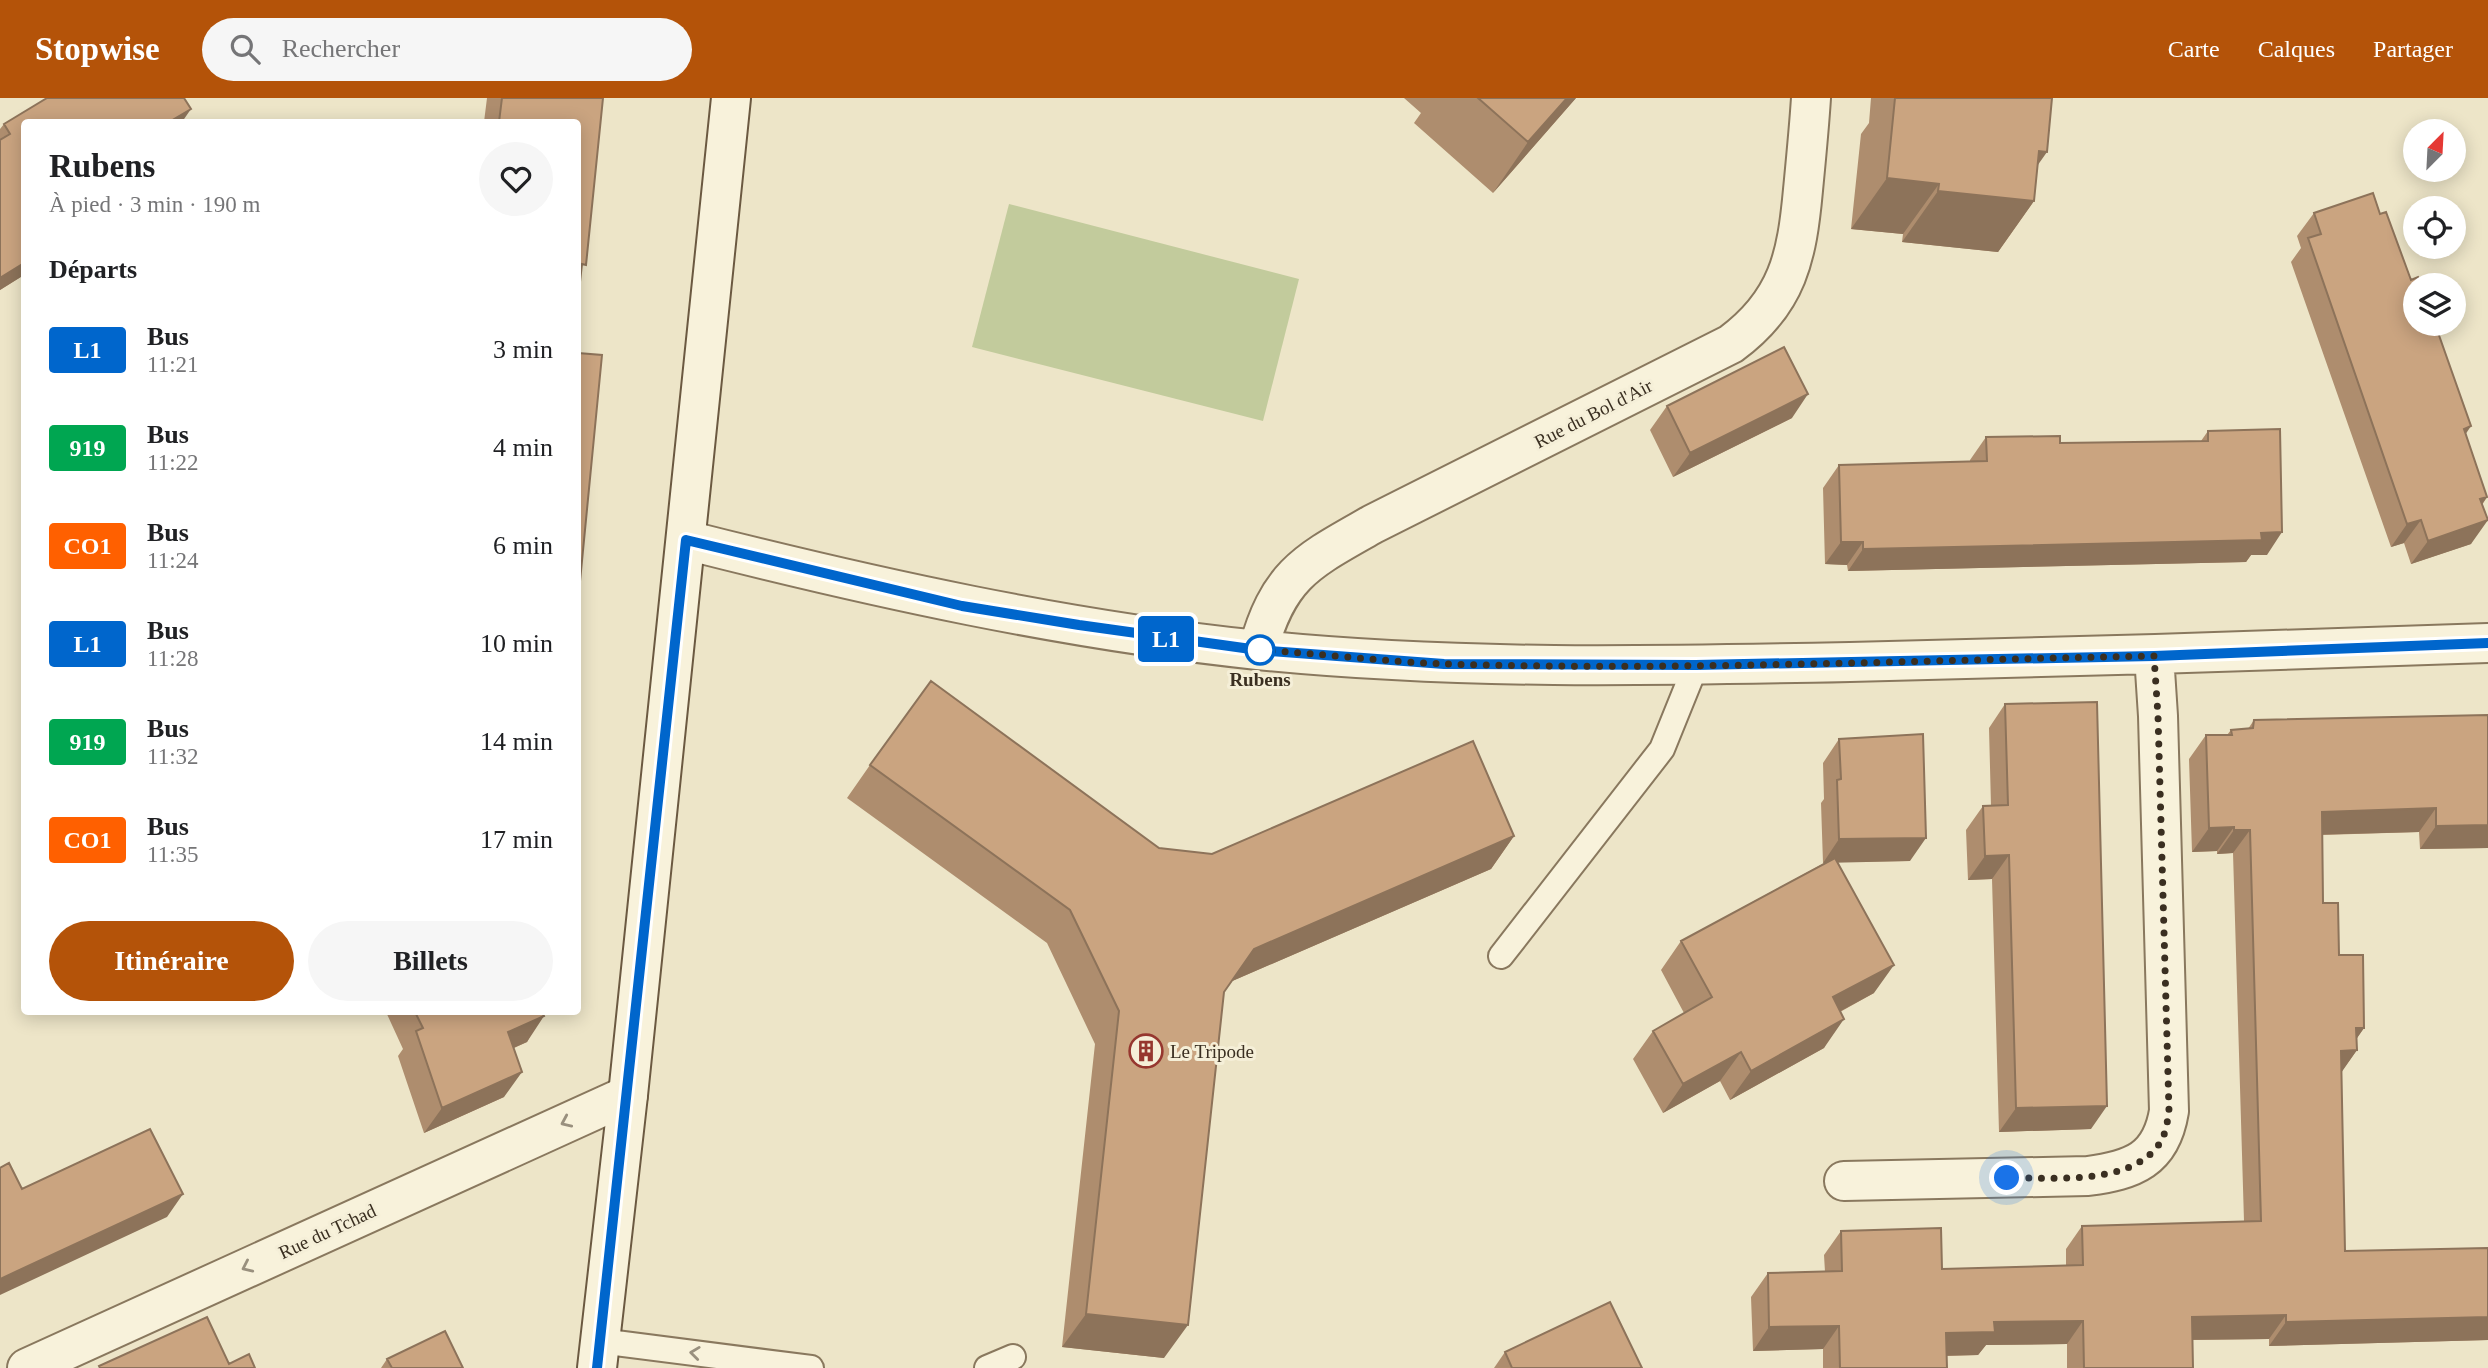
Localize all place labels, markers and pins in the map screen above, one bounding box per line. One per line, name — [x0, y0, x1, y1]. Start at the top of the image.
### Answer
marker: Rubens — [1245, 635, 1275, 665]
place label: Rubens — [1229, 669, 1291, 690]
building icon: Le Tripode — [1127, 1032, 1165, 1070]
place label: Le Tripode — [1170, 1041, 1254, 1062]

